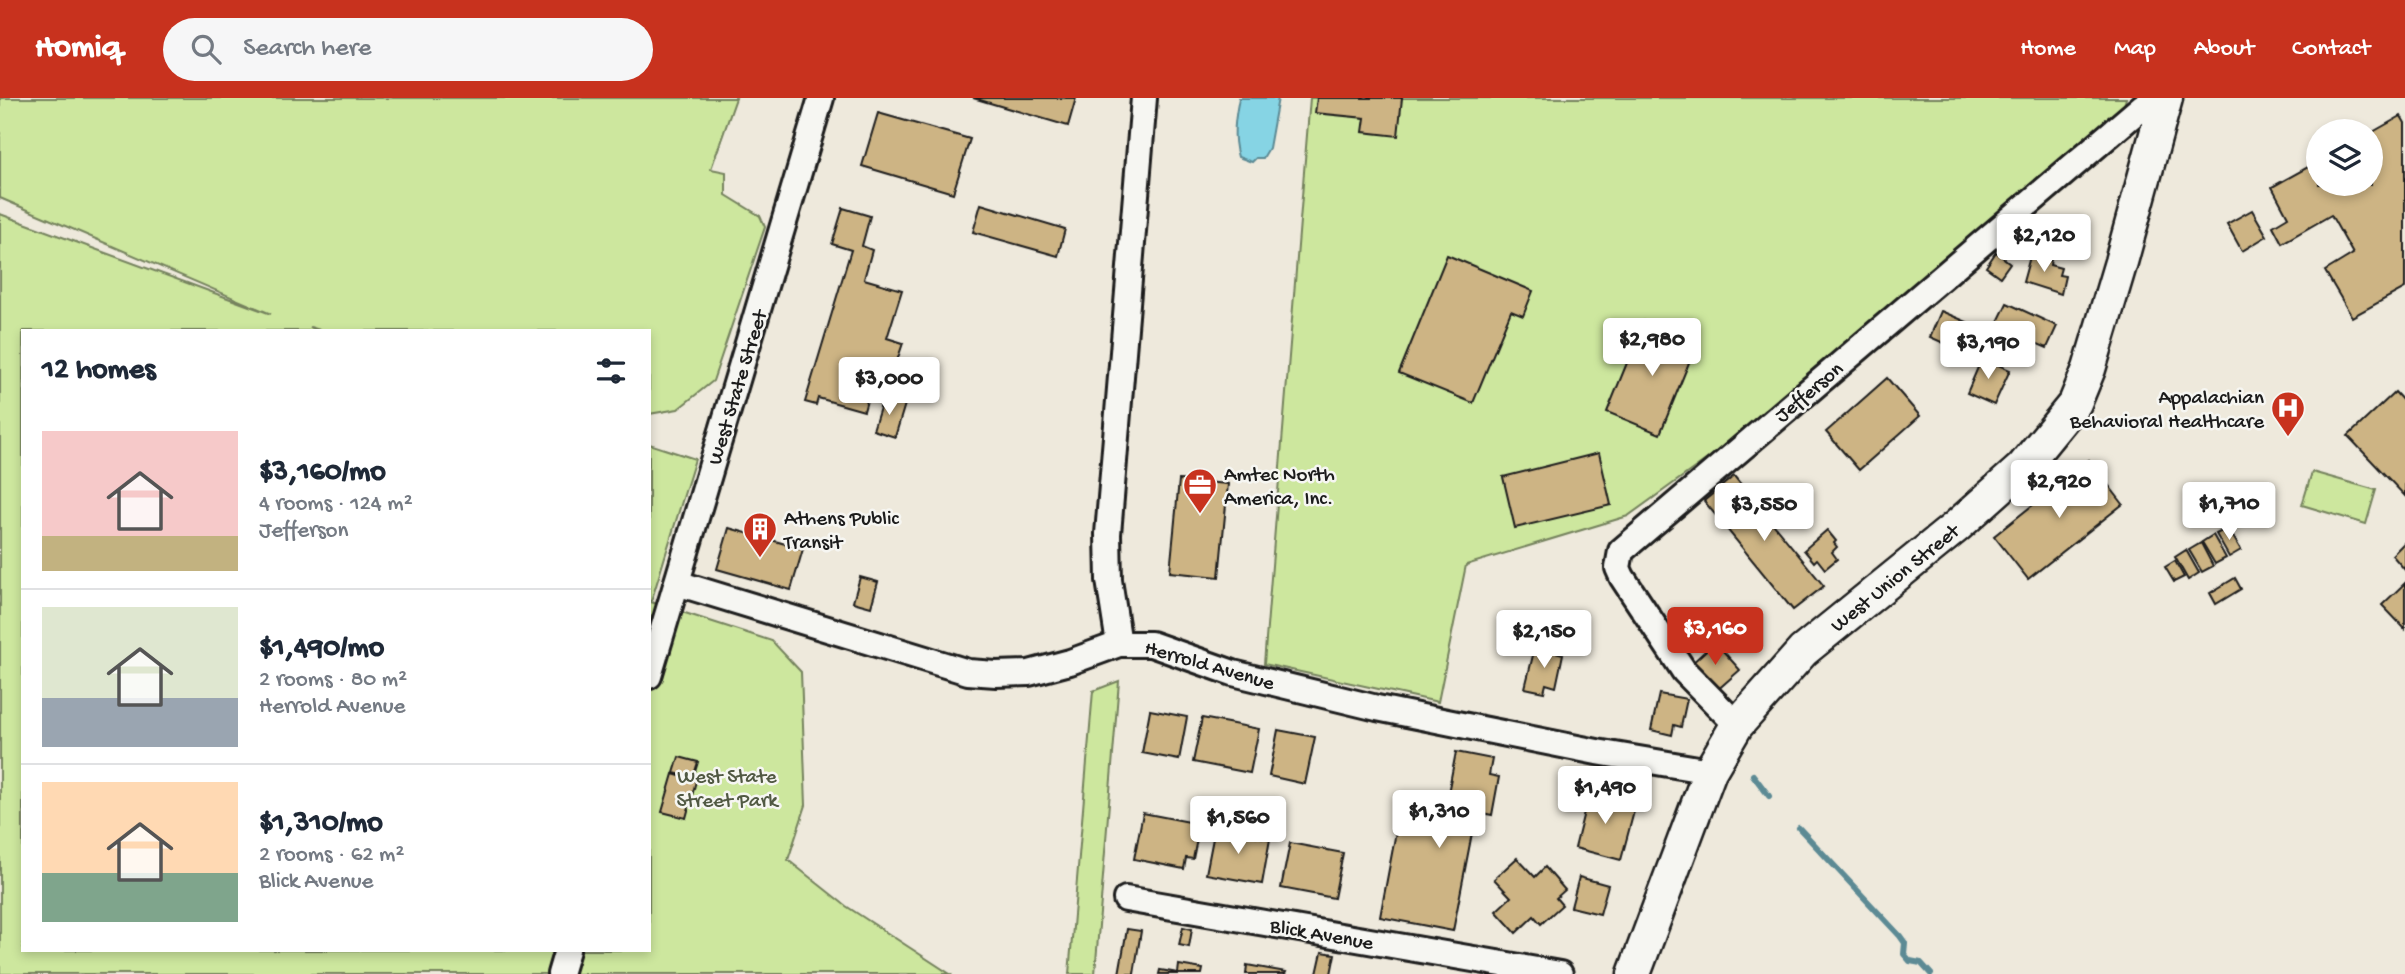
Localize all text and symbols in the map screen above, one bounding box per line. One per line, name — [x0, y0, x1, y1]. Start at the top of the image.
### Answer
search box — [163, 18, 653, 81]
text: Homiq — [35, 30, 121, 68]
icon: search — [187, 30, 225, 68]
text: Search here — [243, 34, 371, 65]
text: Home — [2020, 35, 2076, 64]
text: Map — [2114, 35, 2156, 64]
text: About — [2194, 35, 2254, 64]
text: Contact — [2292, 35, 2370, 64]
map controls — [2306, 119, 2383, 196]
button: layers — [2306, 119, 2383, 196]
pin: $2,120 — [1987, 214, 2101, 274]
text: $2,120 — [2013, 223, 2075, 250]
street label: West State Street — [704, 305, 775, 468]
pin: $2,980 — [1595, 318, 1709, 378]
pin: $3,190 — [1931, 322, 2045, 381]
text: $2,980 — [1619, 327, 1685, 354]
text: $3,190 — [1956, 330, 2020, 357]
icon: filters — [592, 352, 630, 390]
text: 12 homes — [42, 354, 155, 389]
pin: $3,000 — [832, 358, 946, 417]
street label: Jefferson — [1771, 358, 1850, 430]
text: $3,000 — [855, 366, 923, 393]
place label: Appalachian Behavioral Healthcare — [2069, 387, 2265, 436]
hospital icon: Appalachian Behavioral Healthcare — [2269, 389, 2307, 438]
text: $3,160/mo — [259, 456, 386, 491]
icon: home — [98, 459, 182, 543]
pin: $2,920 — [2002, 460, 2116, 520]
place label: Amtec North America, Inc. — [1224, 464, 1335, 513]
office icon: Amtec North America, Inc. — [1181, 466, 1219, 515]
text: $2,920 — [2027, 469, 2091, 496]
pin: $1,710 — [2172, 482, 2286, 542]
pin: $3,550 — [1707, 484, 1821, 543]
text: 4 rooms · 124 m² — [259, 491, 413, 518]
text: $1,710 — [2198, 491, 2260, 518]
text: $3,550 — [1731, 492, 1797, 519]
place label: Athens Public Transit — [783, 508, 899, 557]
building icon: Athens Public Transit — [741, 510, 779, 559]
text: Jefferson — [259, 518, 348, 545]
street label: West Union Street — [1827, 519, 1968, 639]
pin: $3,160 — [1658, 608, 1772, 667]
pin: $2,150 — [1487, 610, 1601, 670]
text: $3,160 — [1683, 616, 1747, 643]
text: $2,150 — [1512, 619, 1576, 646]
text: $1,490/mo — [259, 632, 384, 667]
icon: home — [98, 635, 182, 719]
street label: Herrold Avenue — [1141, 637, 1278, 698]
text: 2 rooms · 80 m² — [259, 667, 407, 694]
text: Herrold Avenue — [259, 694, 405, 721]
park label: West State Street Park — [676, 766, 780, 815]
pin: $1,490 — [1548, 766, 1662, 826]
text: $1,490 — [1574, 775, 1636, 802]
pin: $1,310 — [1382, 790, 1496, 850]
pin: $1,560 — [1181, 796, 1295, 856]
text: $1,310 — [1408, 799, 1470, 826]
text: $1,560 — [1206, 805, 1270, 832]
text: $1,310/mo — [259, 807, 383, 842]
icon: home — [98, 810, 182, 894]
text: 2 rooms · 62 m² — [259, 842, 404, 869]
text: Blick Avenue — [259, 869, 374, 896]
street label: Blick Avenue — [1267, 915, 1376, 958]

